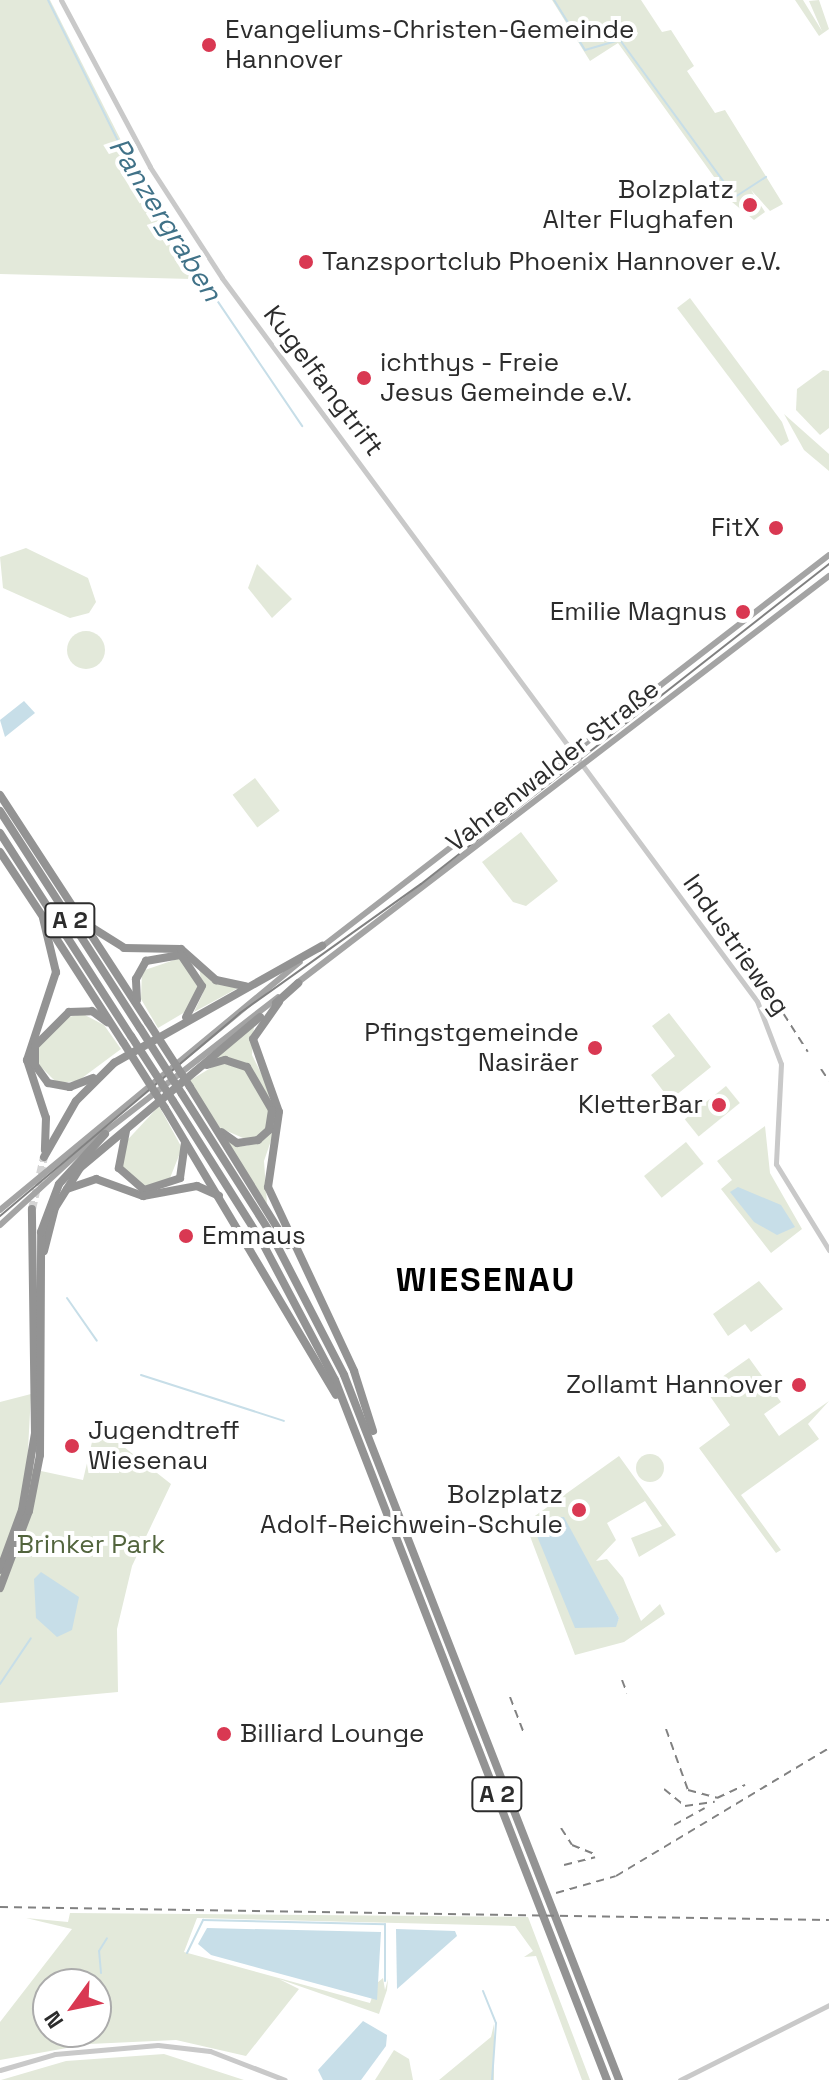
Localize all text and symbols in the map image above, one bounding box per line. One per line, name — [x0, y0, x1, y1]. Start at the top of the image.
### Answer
place label: Evangeliums-Christen-Gemeinde Hannover — [225, 14, 634, 76]
marker: Evangeliums-Christen-Gemeinde Hannover — [200, 36, 218, 54]
water label: Panzergraben — [102, 131, 230, 307]
place label: Bolzplatz Alter Flughafen — [543, 174, 734, 236]
marker: Bolzplatz Alter Flughafen — [741, 196, 759, 214]
place label: Tanzsportclub Phoenix Hannover e.V. — [322, 246, 781, 278]
marker: Tanzsportclub Phoenix Hannover e.V. — [297, 253, 315, 271]
street label: Kugelfangtrift — [256, 300, 390, 462]
place label: ichthys - Freie Jesus Gemeinde e.V. — [380, 347, 632, 408]
marker: ichthys - Freie Jesus Gemeinde e.V. — [355, 369, 373, 387]
place label: FitX — [711, 512, 760, 544]
marker: FitX — [767, 519, 785, 537]
place label: Emilie Magnus — [550, 596, 727, 628]
marker: Emilie Magnus — [734, 603, 752, 621]
street label: Vahrenwalder Straße — [441, 673, 665, 859]
street label: Industrieweg — [676, 869, 796, 1021]
road number: A 2 — [44, 900, 96, 940]
place label: Pfingstgemeinde Nasiräer — [364, 1017, 579, 1078]
marker: Pfingstgemeinde Nasiräer — [586, 1039, 604, 1057]
place label: KletterBar — [578, 1089, 703, 1121]
marker: KletterBar — [710, 1096, 728, 1114]
place label: Emmaus — [202, 1220, 306, 1252]
marker: Emmaus — [177, 1227, 195, 1245]
district label: WIESENAU — [396, 1260, 576, 1300]
place label: Zollamt Hannover — [566, 1369, 783, 1401]
marker: Zollamt Hannover — [790, 1376, 808, 1394]
place label: Jugendtreff Wiesenau — [88, 1415, 239, 1476]
marker: Jugendtreff Wiesenau — [63, 1437, 81, 1455]
place label: Bolzplatz Adolf-Reichwein-Schule — [260, 1479, 563, 1540]
marker: Bolzplatz Adolf-Reichwein-Schule — [570, 1501, 588, 1519]
park label: Brinker Park — [17, 1529, 165, 1561]
place label: Billiard Lounge — [240, 1718, 424, 1750]
marker: Billiard Lounge — [215, 1725, 233, 1743]
road number: A 2 — [471, 1774, 523, 1814]
north arrow — [32, 1968, 112, 2048]
text: N — [38, 2006, 69, 2034]

